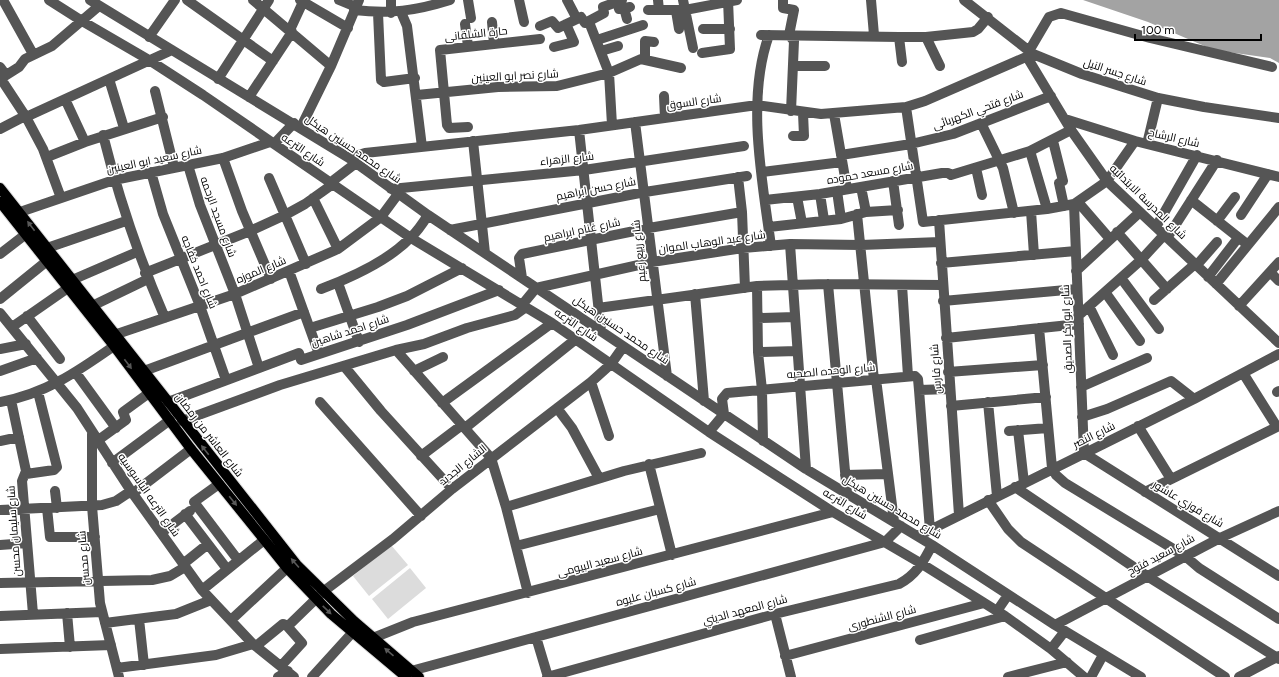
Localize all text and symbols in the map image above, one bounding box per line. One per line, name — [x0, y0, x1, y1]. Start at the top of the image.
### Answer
scale bar — [1135, 16, 1261, 42]
text: 100 m — [1141, 23, 1175, 37]
street label: حارة الشلقانى — [444, 24, 508, 44]
street label: شارع جسر النيل — [1082, 56, 1148, 89]
street label: شارع نصر ابو العينين — [471, 67, 559, 86]
street label: شارع فتحي الكهربائى — [931, 88, 1026, 134]
street label: شارع السوق — [666, 92, 722, 113]
street label: شارع محمد حسنين هيكل — [302, 112, 404, 187]
street label: شارع الرشاح — [1147, 126, 1201, 151]
street label: شارع الترعه — [278, 131, 327, 170]
street label: شارع سعيد ابو العينين — [105, 144, 203, 177]
street label: شارع الزهراء — [539, 150, 595, 169]
street label: شارع مسعد حموده — [826, 159, 915, 188]
street label: شارع المدرسة الابتدائيه — [1106, 162, 1189, 243]
street label: شارع مسجد الرحمه — [196, 175, 239, 259]
street label: شارع حسن ابراهيم — [555, 175, 637, 204]
street label: شارع غنام ابراهيم — [542, 216, 622, 245]
street label: شارع ربيع زعيم — [629, 219, 650, 283]
one-way arrow — [26, 221, 35, 232]
street label: شارع عبد الوهاب الموان — [658, 228, 767, 257]
street label: شارع احمد خفاجه — [177, 233, 220, 311]
street label: شارع الموزه — [234, 254, 288, 287]
street label: شارع ابو بكر الصديق — [1059, 284, 1076, 374]
street label: شارع محمد حسنين هيكل — [570, 293, 672, 368]
street label: شارع الترعه — [551, 306, 600, 345]
street label: شارع احمد شاهين — [309, 312, 391, 351]
street label: شارع فارس — [928, 343, 945, 394]
one-way arrow — [124, 359, 132, 370]
street label: شارع الوحده الصحيه — [786, 361, 876, 382]
street label: شارع العاشر من رمضان — [172, 391, 246, 480]
street label: شارع النصر — [1070, 419, 1118, 452]
street label: الشارع الجديد — [436, 442, 490, 489]
one-way arrow — [201, 445, 210, 456]
street label: شارع الترعه الباسوسيه — [115, 451, 183, 540]
street label: شارع محمد حسنين هيكل — [840, 472, 944, 543]
street label: شارع فوزي عاشور — [1148, 477, 1226, 532]
street label: شارع سليمان محسن — [4, 485, 25, 577]
street label: شارع الترعه — [820, 486, 870, 523]
one-way arrow — [228, 495, 237, 506]
street label: شارع محسن — [75, 530, 94, 586]
street label: شارع سعيد فتوح — [1125, 532, 1197, 579]
street label: شارع سعيد البيومى — [556, 544, 644, 581]
one-way arrow — [291, 557, 300, 568]
street label: شارع كسبان عليوه — [614, 575, 698, 610]
street label: شارع المعهد الديني — [701, 592, 789, 630]
street label: شارع الشنطورى — [846, 603, 918, 634]
one-way arrow — [322, 605, 332, 615]
one-way arrow — [384, 647, 395, 656]

